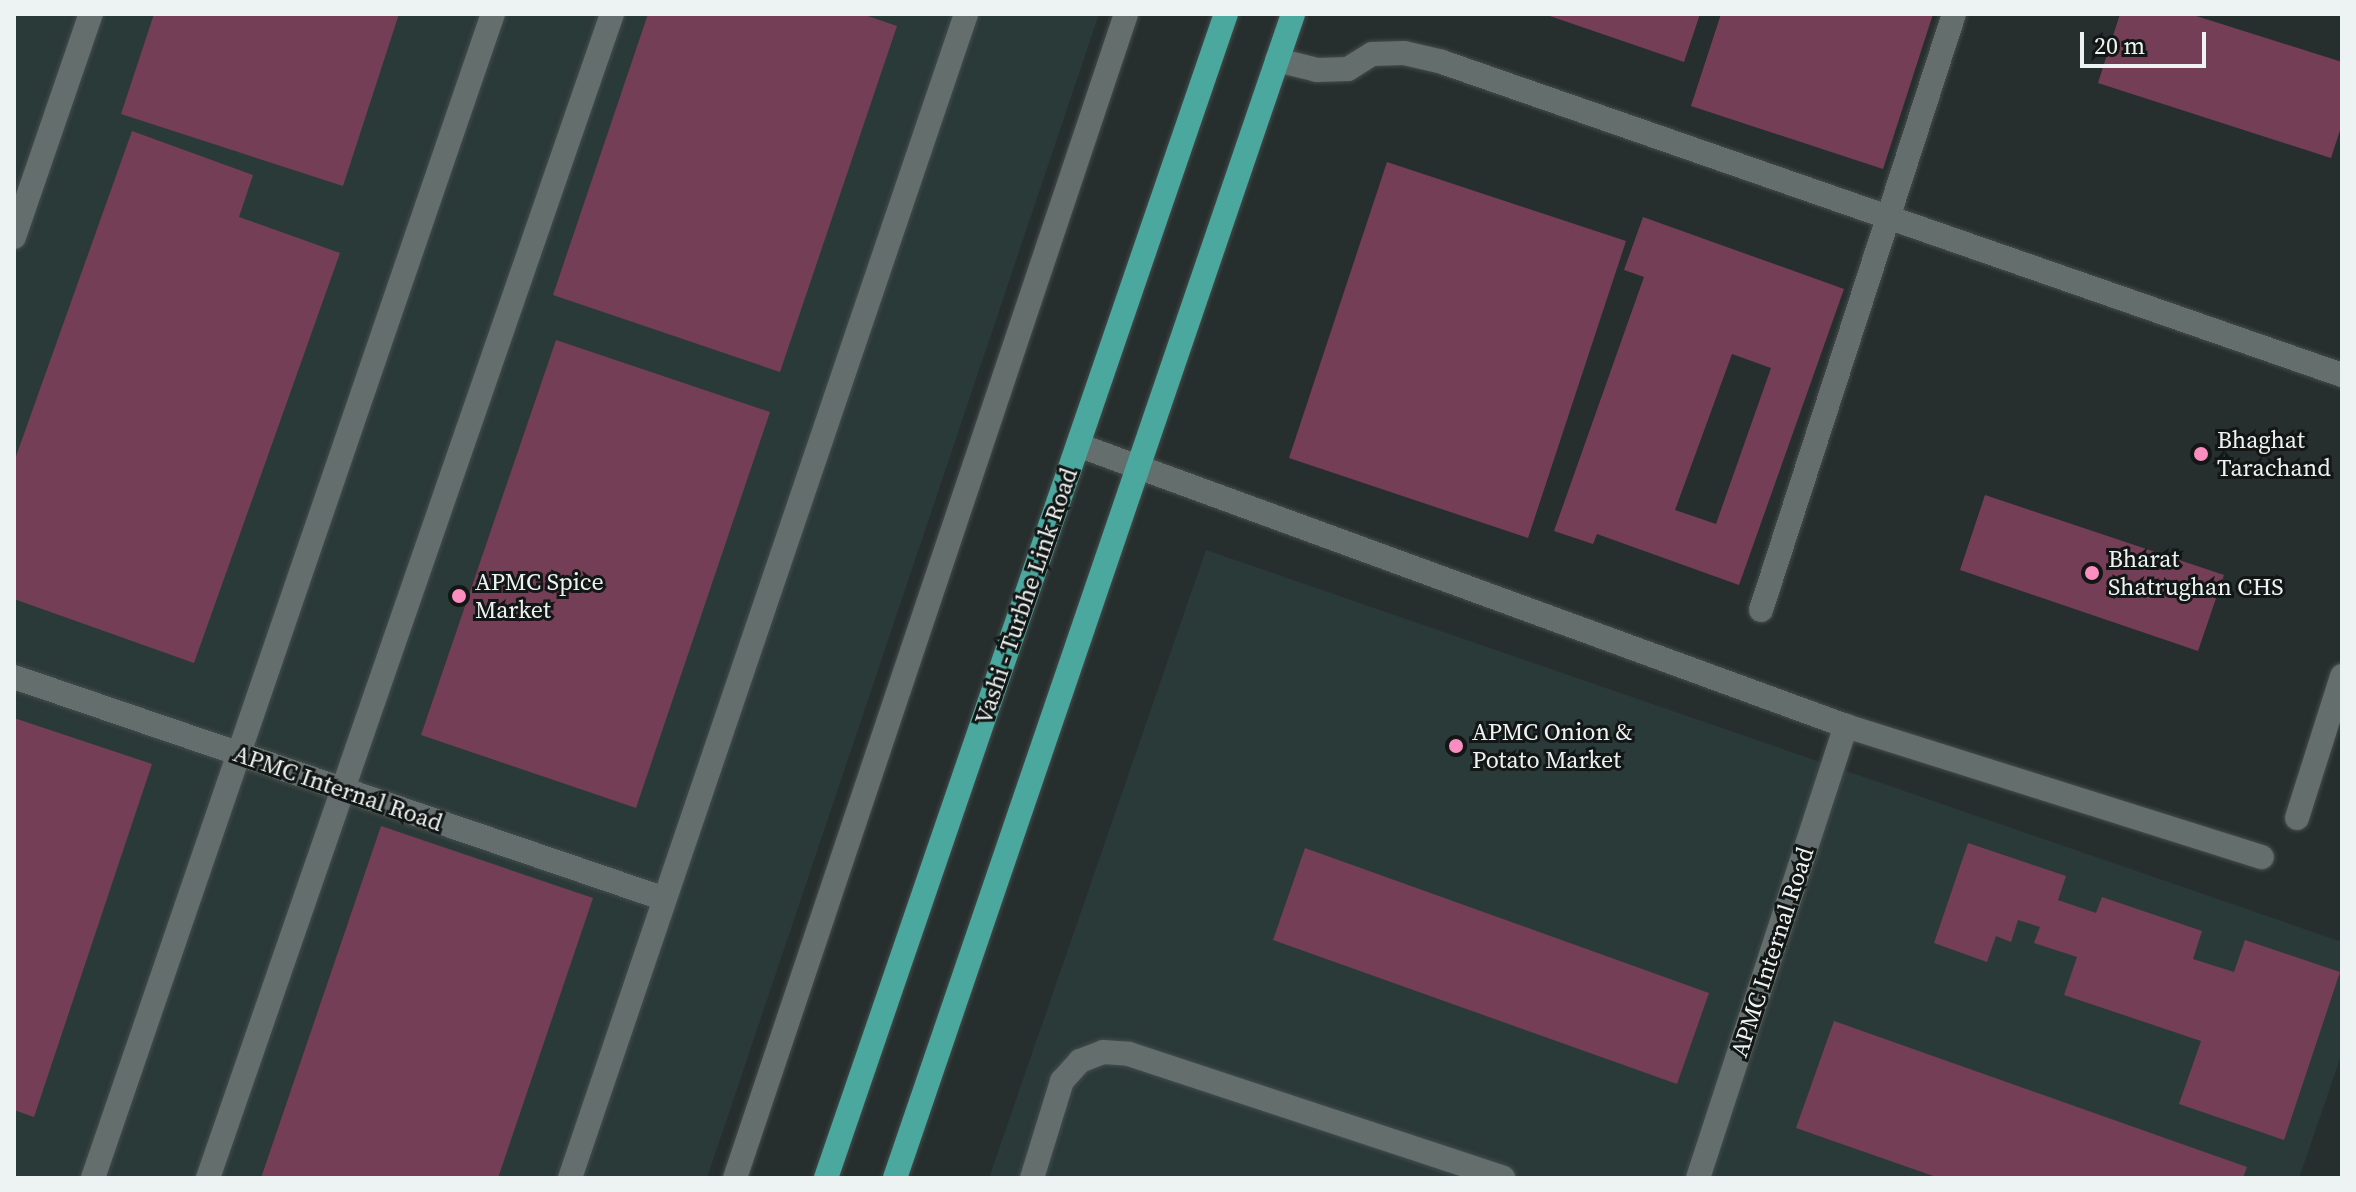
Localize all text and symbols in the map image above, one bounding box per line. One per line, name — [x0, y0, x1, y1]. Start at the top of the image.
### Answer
scale bar — [2084, 16, 2210, 66]
text: 20 m — [2094, 29, 2145, 62]
place label: Bhaghat Tarachand — [2217, 426, 2331, 482]
marker: Bhaghat Tarachand — [2192, 445, 2210, 463]
street label: Vashi - Turbhe Link Road — [968, 464, 1084, 728]
place label: Bharat Shatrughan CHS — [2108, 545, 2284, 601]
marker: Bharat Shatrughan CHS — [2083, 564, 2101, 582]
place label: APMC Spice Market — [475, 568, 604, 624]
marker: APMC Spice Market — [450, 587, 468, 605]
place label: APMC Onion & Potato Market — [1472, 718, 1633, 774]
marker: APMC Onion & Potato Market — [1447, 737, 1465, 755]
street label: APMC Internal Road — [230, 739, 446, 837]
street label: APMC Internal Road — [1724, 843, 1820, 1061]

